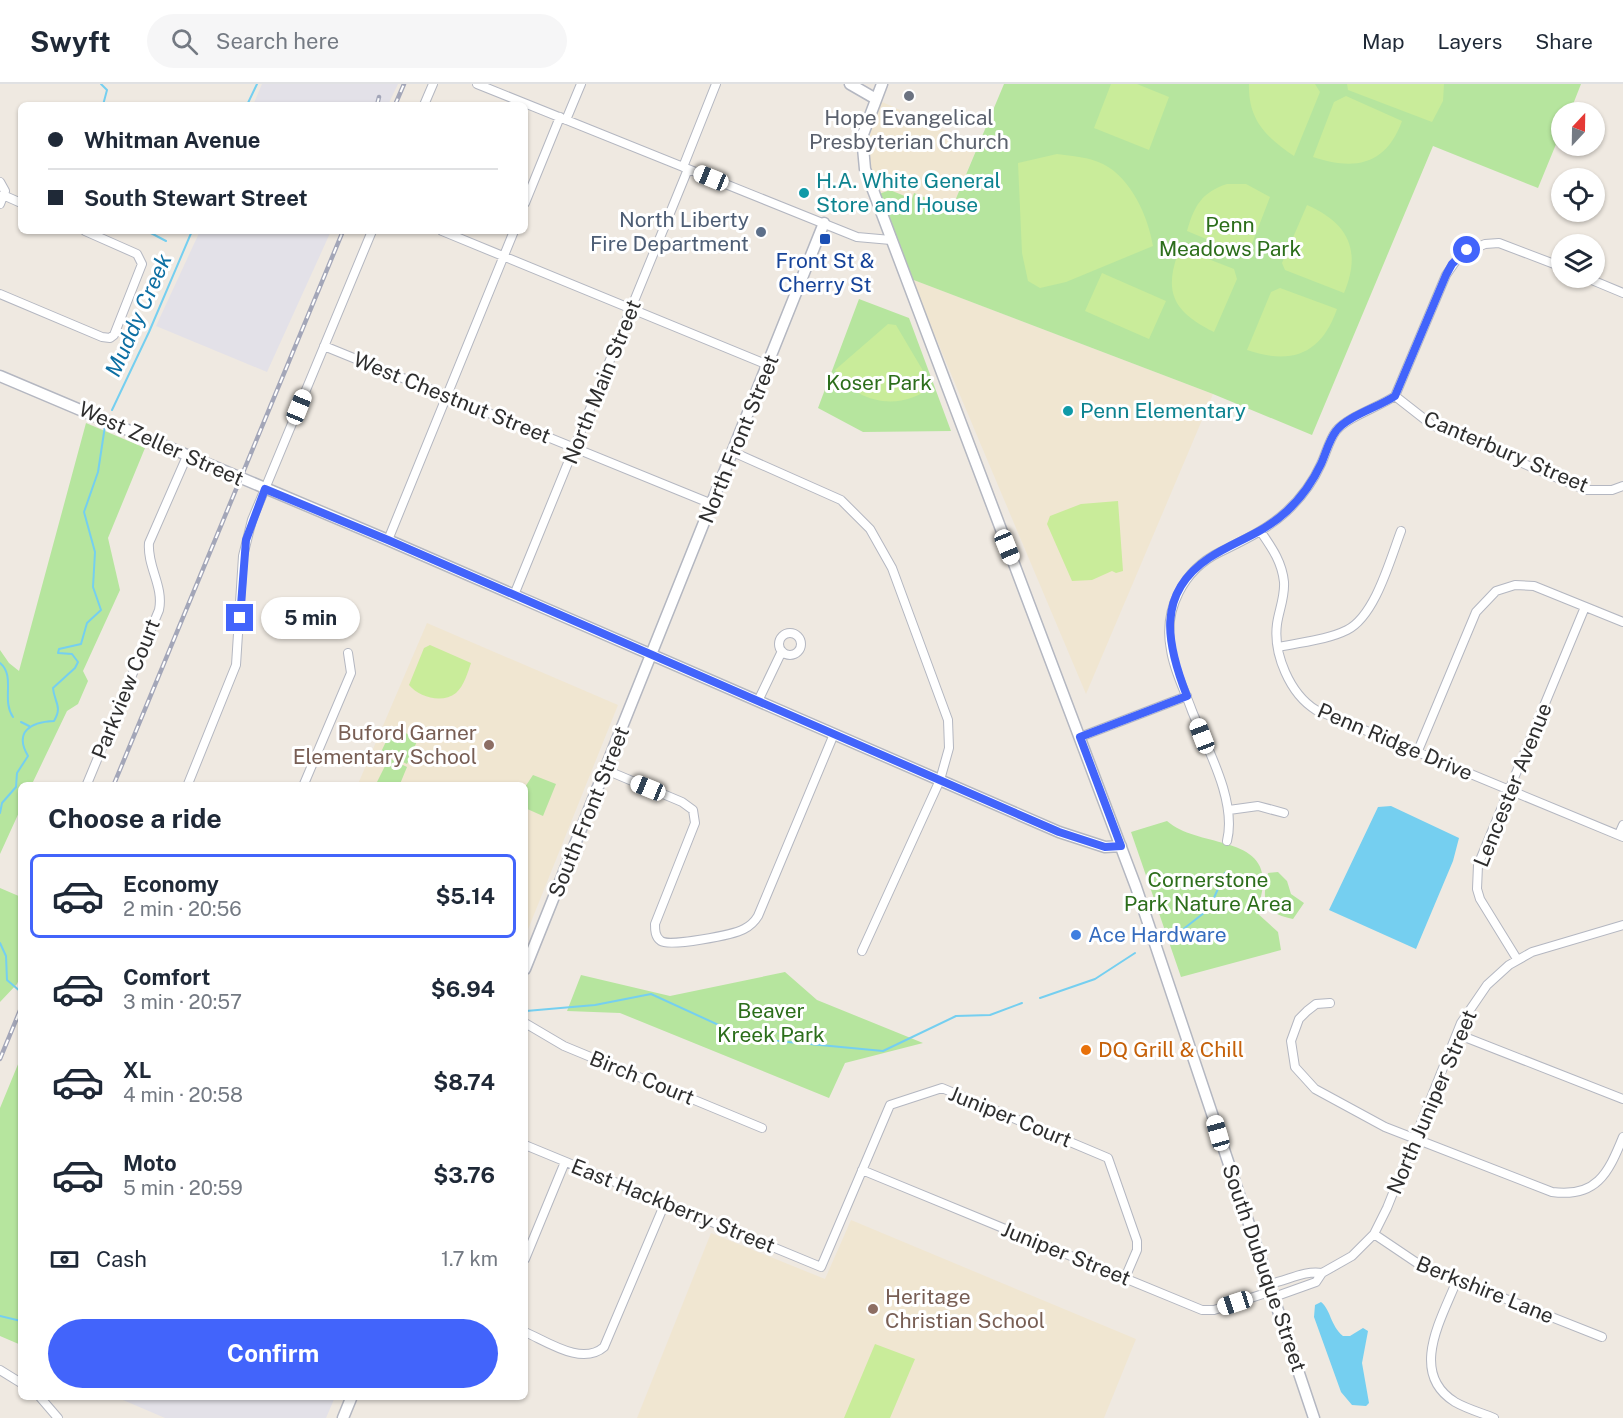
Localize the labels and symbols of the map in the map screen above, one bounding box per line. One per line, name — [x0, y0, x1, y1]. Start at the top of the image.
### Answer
marker: Hope Evangelical Presbyterian Church — [902, 89, 916, 103]
north arrow — [1551, 102, 1605, 156]
place label: Hope Evangelical Presbyterian Church — [809, 105, 1009, 154]
car — [691, 163, 731, 193]
place label: H.A. White General Store and House — [816, 168, 1001, 217]
marker: H.A. White General Store and House — [797, 186, 811, 200]
place label: North Liberty Fire Department — [590, 207, 749, 256]
park label: Penn Meadows Park — [1159, 212, 1302, 261]
marker: North Liberty Fire Department — [754, 225, 768, 239]
marker: Front St & Cherry St — [818, 232, 832, 246]
route start — [1453, 236, 1480, 263]
place label: Front St & Cherry St — [775, 248, 875, 297]
water label: Muddy Creek — [99, 249, 177, 380]
street label: North Main Street — [557, 296, 646, 468]
street label: West Chestnut Street — [350, 347, 554, 449]
street label: North Front Street — [693, 351, 784, 527]
park label: Koser Park — [826, 370, 932, 395]
car — [284, 387, 314, 427]
street label: West Zeller Street — [75, 396, 248, 491]
place label: Penn Elementary — [1080, 398, 1246, 423]
marker: Penn Elementary — [1061, 404, 1075, 418]
street label: Canterbury Street — [1420, 406, 1592, 498]
car — [992, 527, 1022, 567]
callout: 5 min — [261, 597, 360, 639]
route end — [226, 604, 253, 631]
street label: Parkview Court — [86, 615, 165, 762]
street label: Penn Ridge Drive — [1314, 698, 1476, 785]
street label: Lencester Avenue — [1468, 699, 1557, 870]
car — [1187, 716, 1217, 756]
place label: Buford Garner Elementary School — [293, 720, 477, 769]
street label: South Front Street — [543, 723, 634, 901]
marker: Buford Garner Elementary School — [482, 738, 496, 752]
car — [628, 773, 668, 803]
park label: Cornerstone Park Nature Area — [1124, 867, 1292, 916]
place label: Ace Hardware — [1088, 922, 1227, 947]
marker: Ace Hardware — [1069, 928, 1083, 942]
park label: Beaver Kreek Park — [717, 998, 825, 1047]
street label: North Juniper Street — [1381, 1006, 1482, 1198]
place label: DQ Grill & Chill — [1098, 1037, 1244, 1062]
marker: DQ Grill & Chill — [1079, 1043, 1093, 1057]
street label: Birch Court — [586, 1045, 698, 1110]
street label: Juniper Court — [945, 1081, 1075, 1153]
car — [1204, 1113, 1232, 1153]
street label: East Hackberry Street — [568, 1153, 779, 1258]
street label: South Dubuque Street — [1217, 1161, 1312, 1375]
street label: Juniper Street — [998, 1216, 1134, 1291]
street label: Berkshire Lane — [1413, 1251, 1558, 1329]
place label: Heritage Christian School — [885, 1284, 1045, 1333]
car — [1215, 1289, 1255, 1317]
marker: Heritage Christian School — [866, 1302, 880, 1316]

